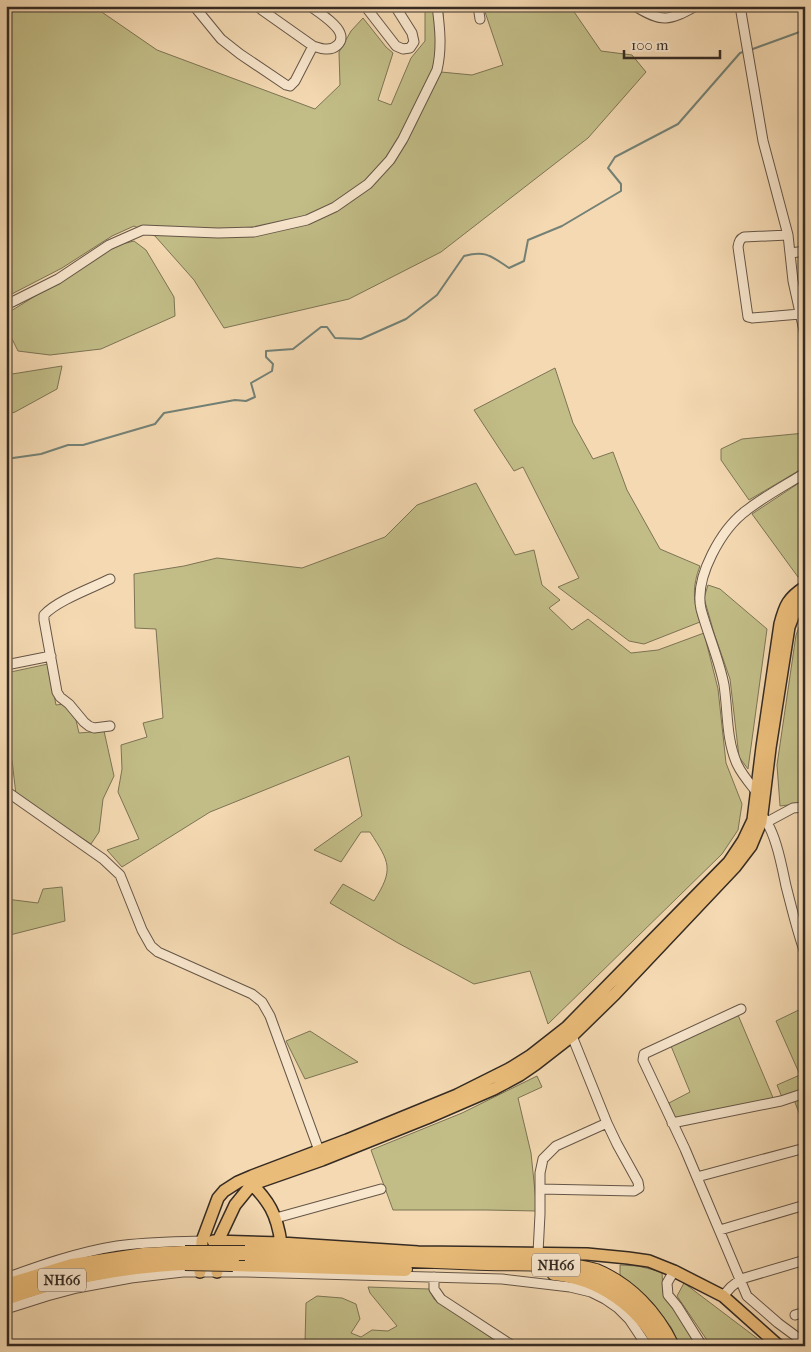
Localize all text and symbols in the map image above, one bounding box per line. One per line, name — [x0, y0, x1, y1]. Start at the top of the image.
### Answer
scale bar — [624, 28, 720, 60]
text: 100 m — [631, 36, 669, 54]
road number: NH66 — [532, 1254, 580, 1276]
road number: NH66 — [38, 1268, 86, 1292]

